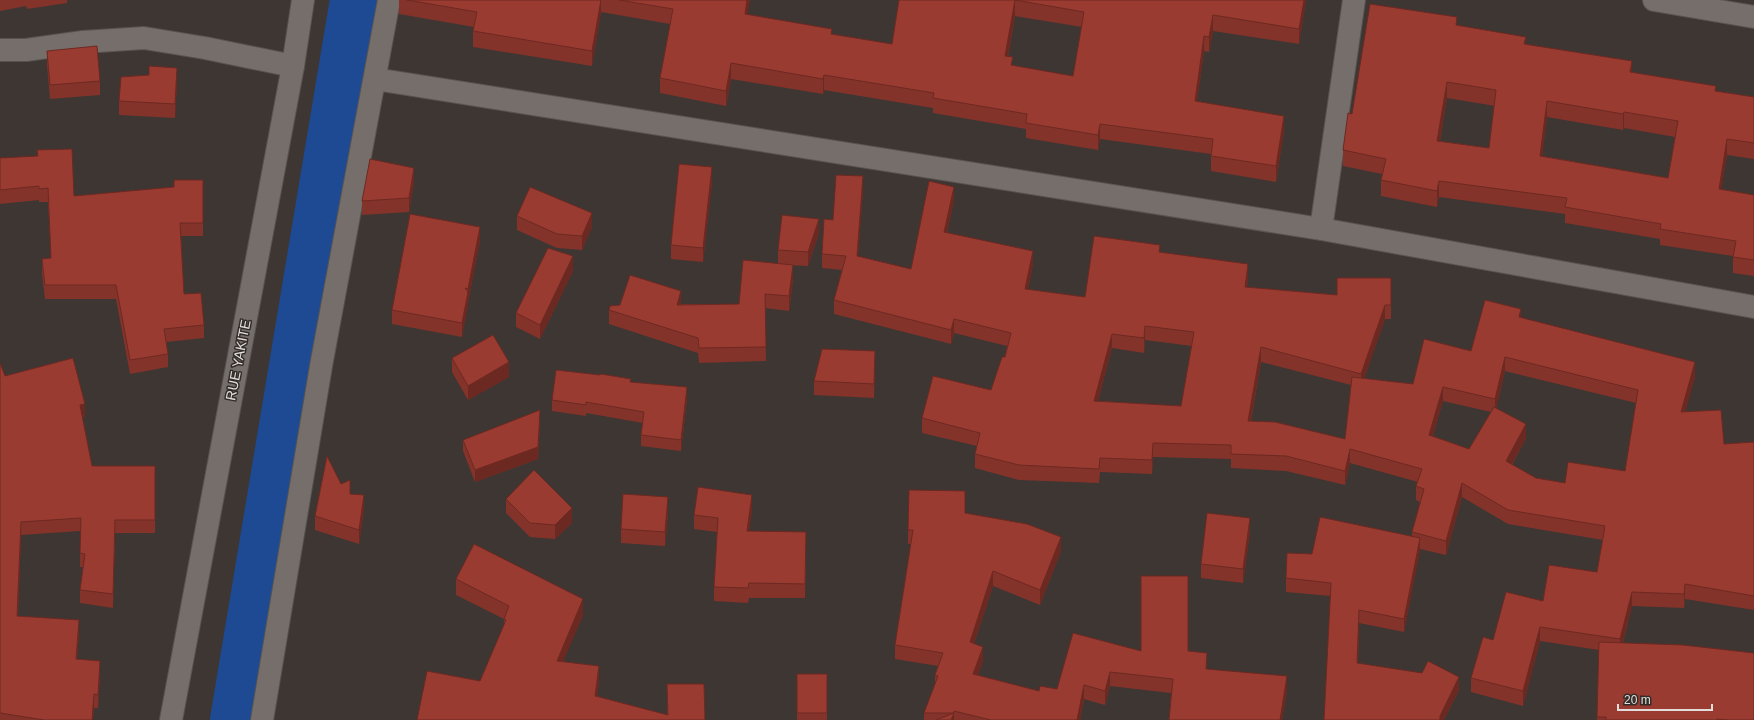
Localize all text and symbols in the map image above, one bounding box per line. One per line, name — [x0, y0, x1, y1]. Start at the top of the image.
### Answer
street label: RUE YAKITE — [222, 318, 254, 402]
scale bar — [1618, 686, 1712, 712]
text: 20 m — [1624, 693, 1651, 707]

